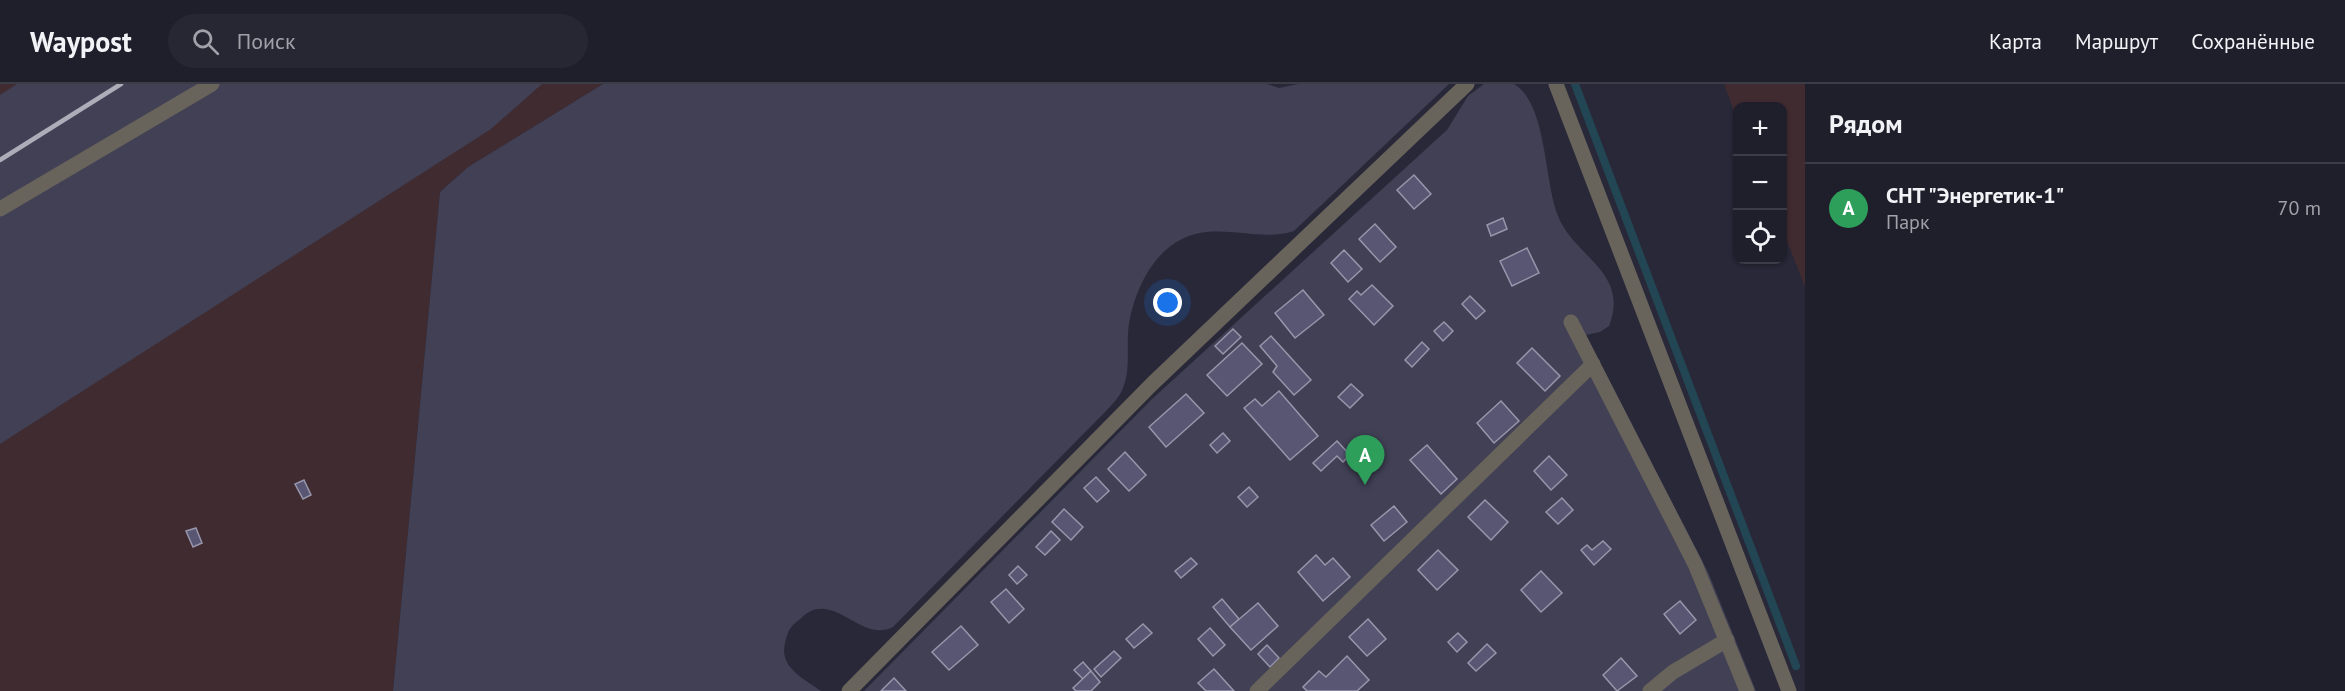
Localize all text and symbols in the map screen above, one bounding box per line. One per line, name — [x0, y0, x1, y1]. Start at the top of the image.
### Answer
search box — [168, 14, 588, 68]
text: Waypost — [30, 23, 132, 60]
icon: search — [189, 25, 222, 58]
text: Поиск — [237, 27, 296, 55]
text: Карта — [1989, 28, 2042, 55]
text: Маршрут — [2075, 28, 2158, 55]
text: Сохранённые — [2191, 28, 2315, 55]
map controls — [1733, 102, 1787, 264]
button: + — [1733, 102, 1787, 156]
text: Рядом — [1829, 107, 1903, 140]
button: − — [1733, 156, 1787, 210]
text: СНТ "Энергетик-1" — [1886, 181, 2064, 209]
text: A — [1842, 195, 1855, 221]
text: 70 m — [2278, 195, 2321, 221]
text: Парк — [1886, 209, 1929, 235]
button: locate — [1733, 210, 1787, 264]
your location — [1153, 288, 1182, 317]
pin: A — [1346, 436, 1384, 485]

